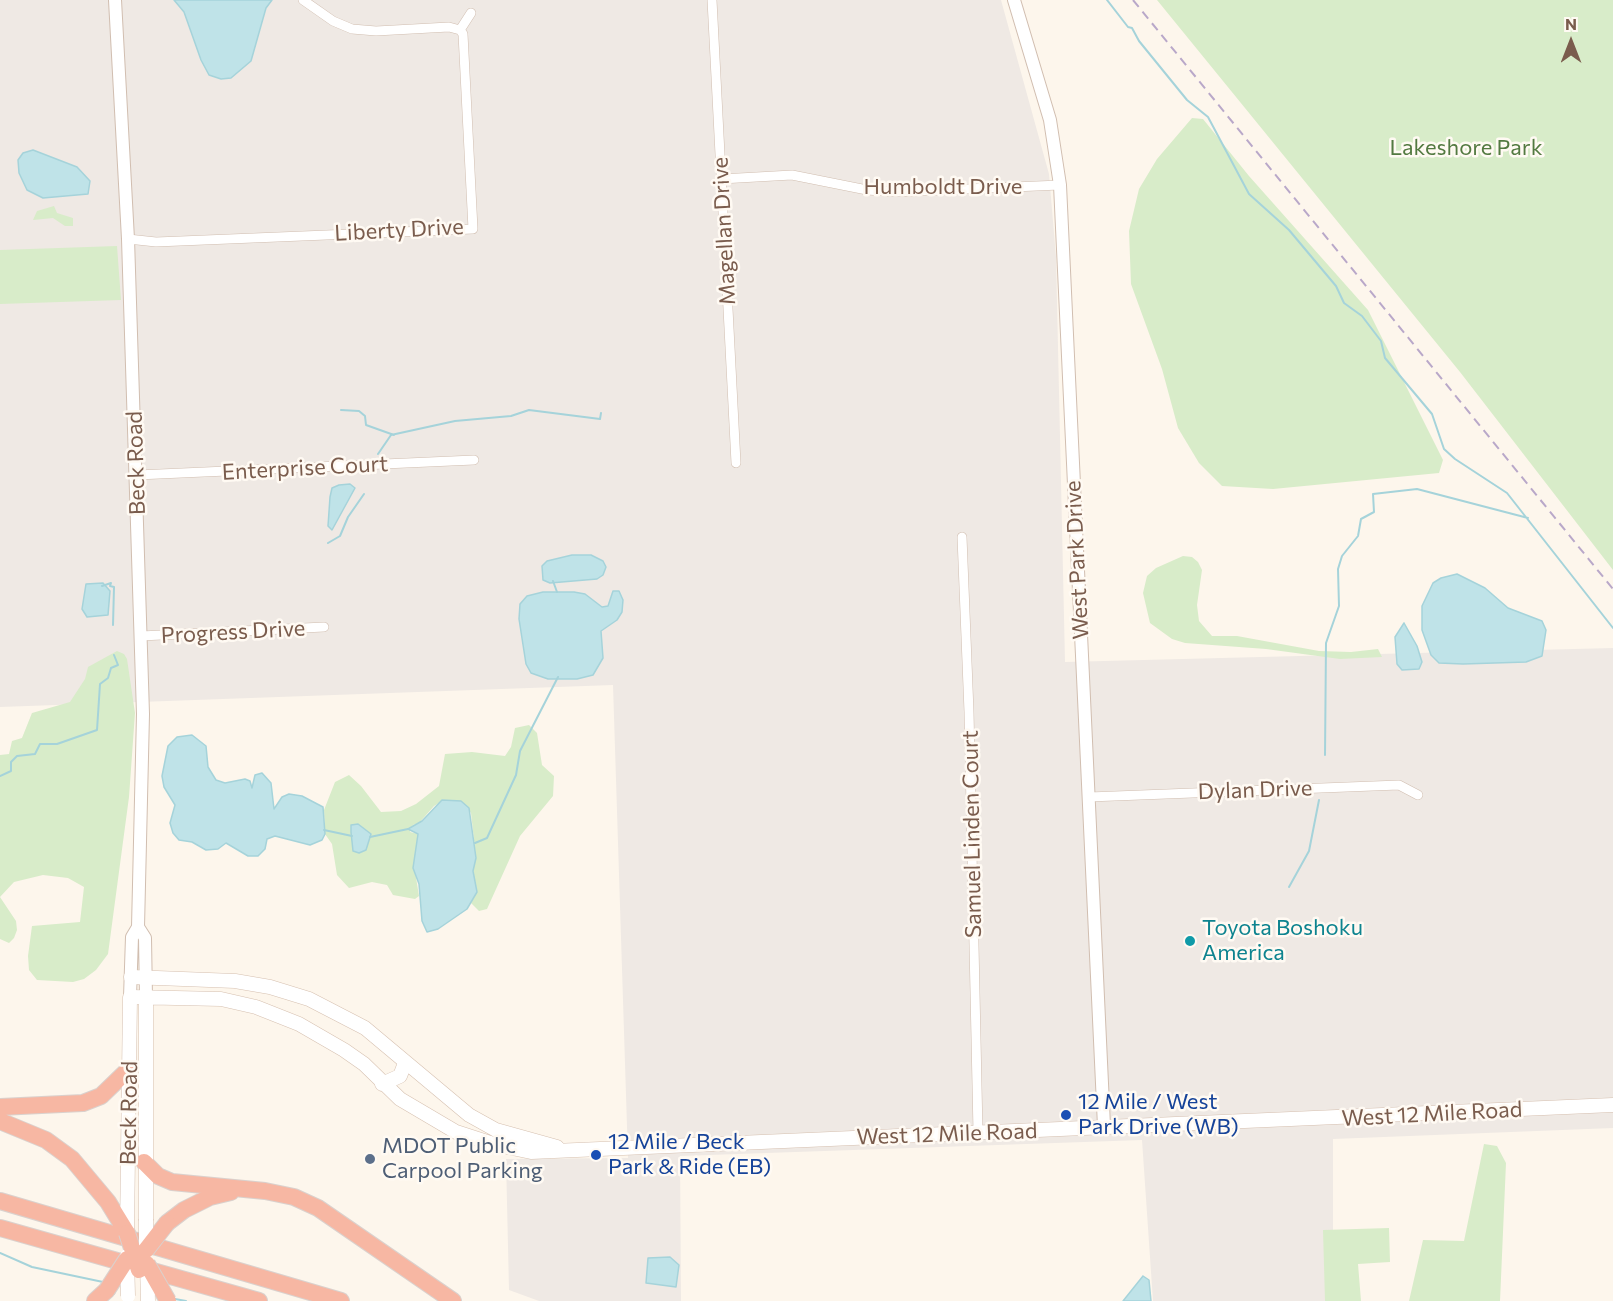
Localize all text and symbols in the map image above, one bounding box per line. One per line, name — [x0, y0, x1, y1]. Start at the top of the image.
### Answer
north arrow — [1541, 12, 1601, 72]
text: N — [1565, 14, 1577, 33]
park label: Lakeshore Park — [1389, 135, 1543, 161]
street label: Magellan Drive — [707, 156, 741, 306]
street label: Humboldt Drive — [864, 174, 1022, 200]
street label: Liberty Drive — [334, 213, 464, 247]
street label: Beck Road — [121, 410, 151, 516]
street label: Enterprise Court — [221, 450, 389, 486]
street label: West Park Drive — [1060, 480, 1094, 640]
street label: Progress Drive — [160, 615, 306, 649]
street label: Samuel Linden Court — [957, 730, 987, 938]
street label: Dylan Drive — [1197, 775, 1313, 805]
place label: Toyota Boshoku America — [1202, 915, 1363, 966]
marker: Toyota Boshoku America — [1183, 934, 1197, 948]
street label: Beck Road — [115, 1061, 143, 1165]
place label: 12 Mile / West Park Drive (WB) — [1078, 1089, 1239, 1140]
street label: West 12 Mile Road — [1341, 1096, 1523, 1132]
marker: 12 Mile / West Park Drive (WB) — [1059, 1108, 1073, 1122]
street label: West 12 Mile Road — [856, 1118, 1038, 1150]
place label: 12 Mile / Beck Park & Ride (EB) — [608, 1129, 771, 1180]
place label: MDOT Public Carpool Parking — [382, 1133, 543, 1184]
marker: 12 Mile / Beck Park & Ride (EB) — [589, 1148, 603, 1162]
marker: MDOT Public Carpool Parking — [363, 1152, 377, 1166]

